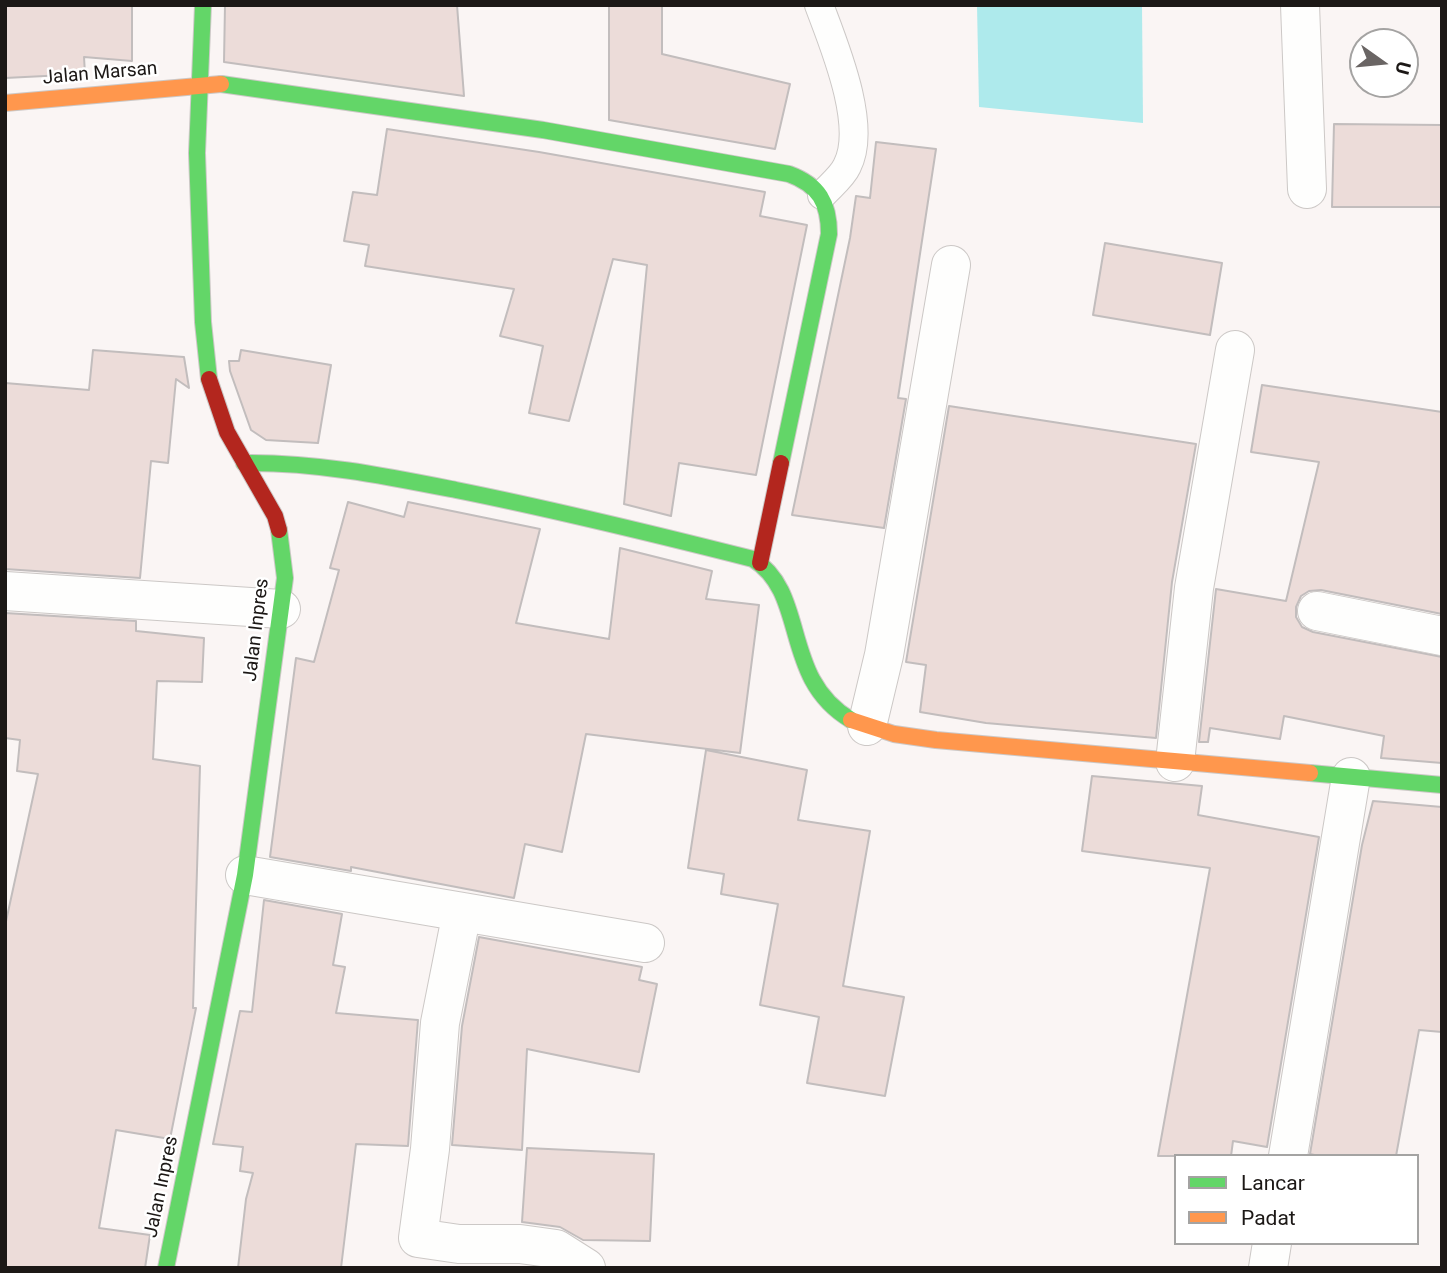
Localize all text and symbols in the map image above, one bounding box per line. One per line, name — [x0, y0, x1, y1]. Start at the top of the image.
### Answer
north arrow — [1349, 28, 1419, 98]
street label: Jalan Marsan — [42, 58, 158, 90]
text: U — [1390, 59, 1416, 77]
street label: Jalan Inpres — [239, 577, 275, 683]
street label: Jalan Inpres — [140, 1134, 184, 1240]
legend — [1174, 1154, 1419, 1245]
text: Lancar — [1241, 1171, 1305, 1195]
text: Padat — [1241, 1206, 1296, 1230]

